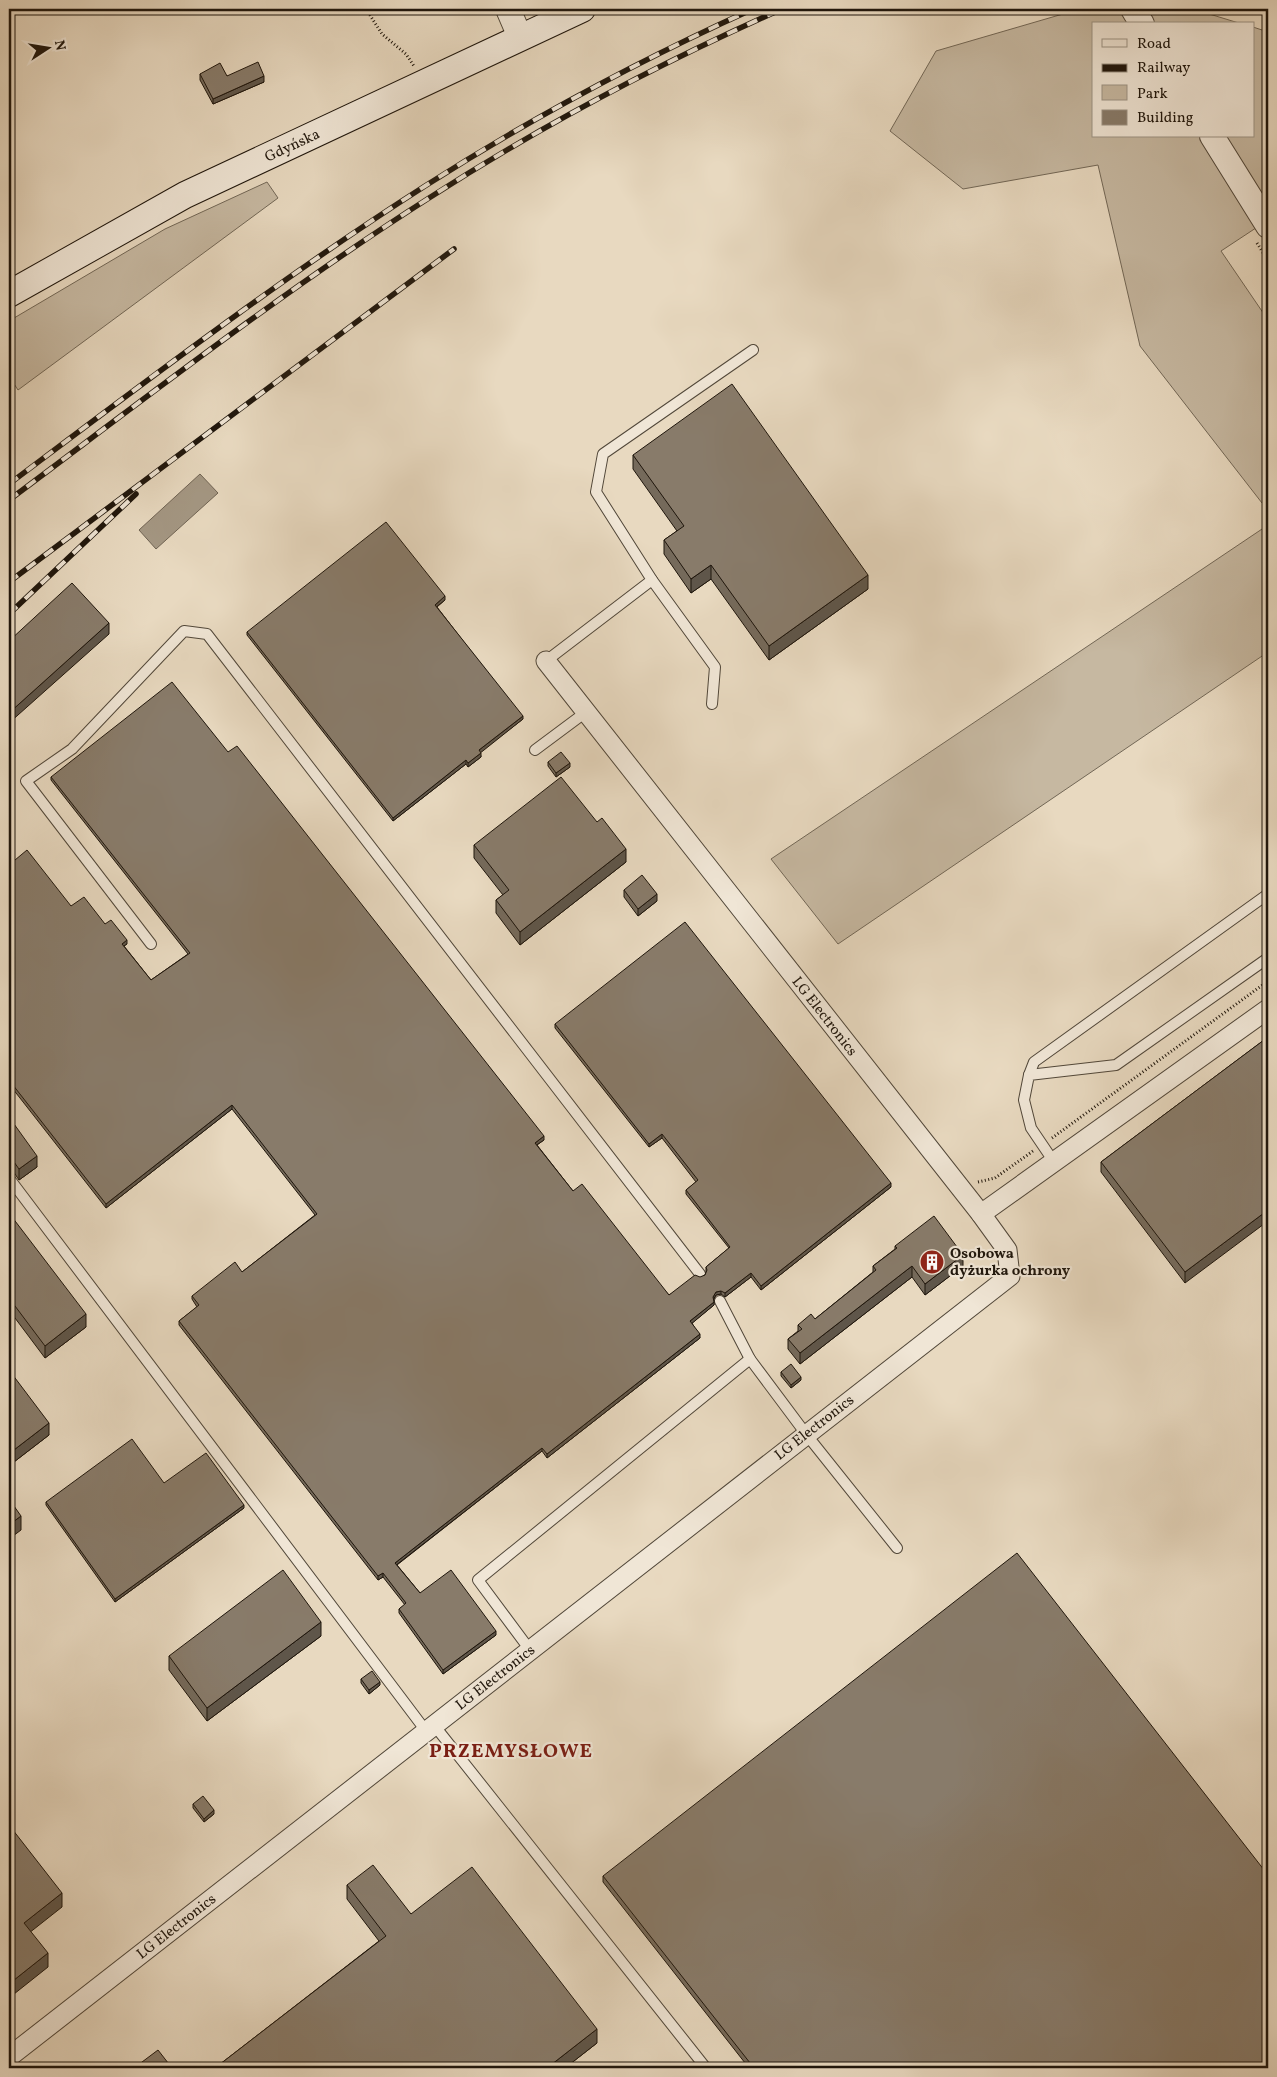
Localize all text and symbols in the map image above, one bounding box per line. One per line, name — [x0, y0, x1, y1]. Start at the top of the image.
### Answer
north arrow — [22, 22, 72, 72]
legend — [1092, 22, 1254, 138]
text: Road — [1137, 34, 1171, 55]
text: N — [49, 39, 70, 53]
text: Railway — [1137, 58, 1190, 79]
text: Park — [1137, 84, 1168, 105]
text: Building — [1137, 108, 1194, 129]
street label: Gdyńska — [262, 124, 324, 168]
street label: LG Electronics — [786, 973, 862, 1061]
place label: Osobowa dyżurka ochrony — [950, 1244, 1071, 1282]
building icon: Osobowa dyżurka ochrony — [919, 1249, 945, 1275]
street label: LG Electronics — [771, 1390, 859, 1466]
street label: LG Electronics — [452, 1640, 540, 1716]
district label: PRZEMYSŁOWE — [429, 1738, 593, 1766]
street label: LG Electronics — [133, 1889, 221, 1965]

